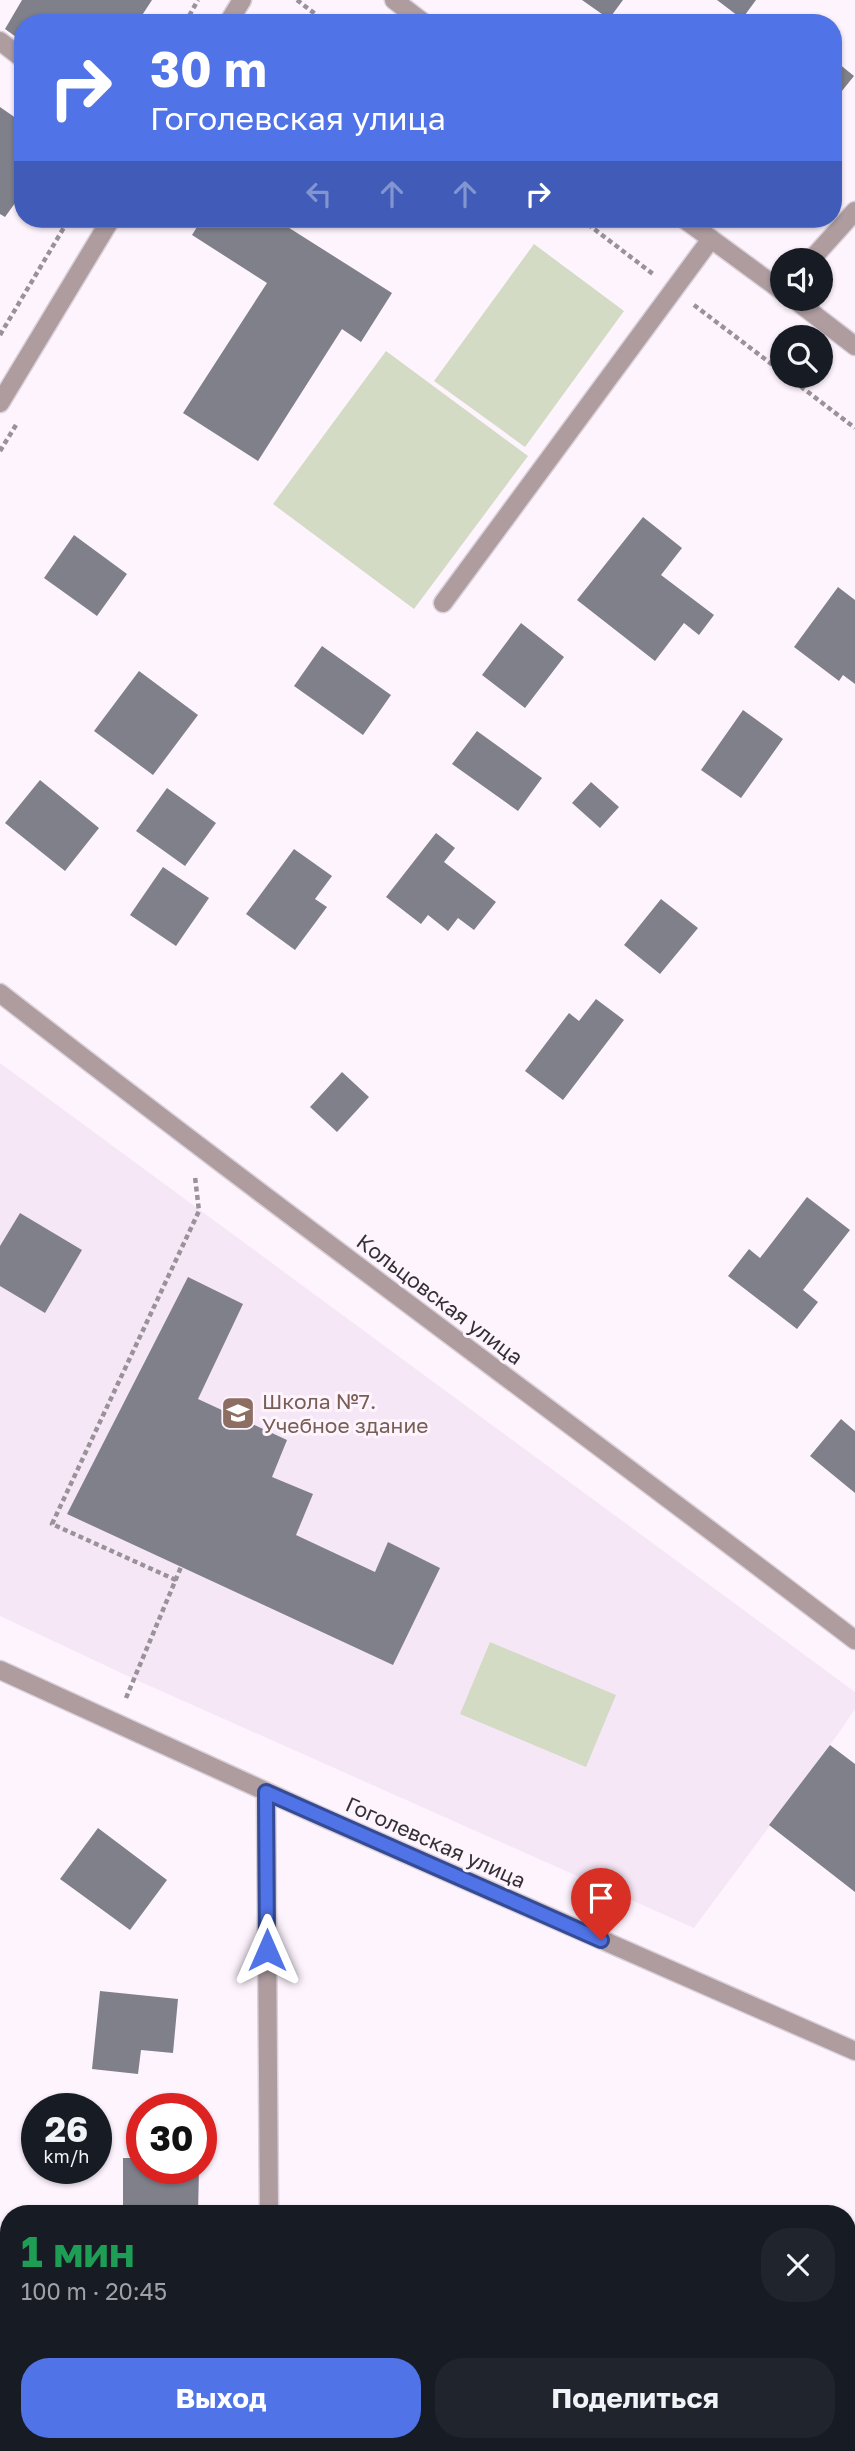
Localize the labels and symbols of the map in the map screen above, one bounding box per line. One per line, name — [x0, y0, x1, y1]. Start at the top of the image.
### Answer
street label: Кольцовская улица — [352, 1228, 528, 1370]
place label: Школа №7. Учебное здание — [262, 1388, 428, 1438]
school or university icon: Школа №7. Учебное здание — [219, 1394, 257, 1432]
street label: Гоголевская улица — [342, 1791, 530, 1893]
pin — [571, 1868, 631, 1940]
position arrow — [230, 1913, 304, 1987]
speed limit sign: 30 — [126, 2093, 217, 2184]

